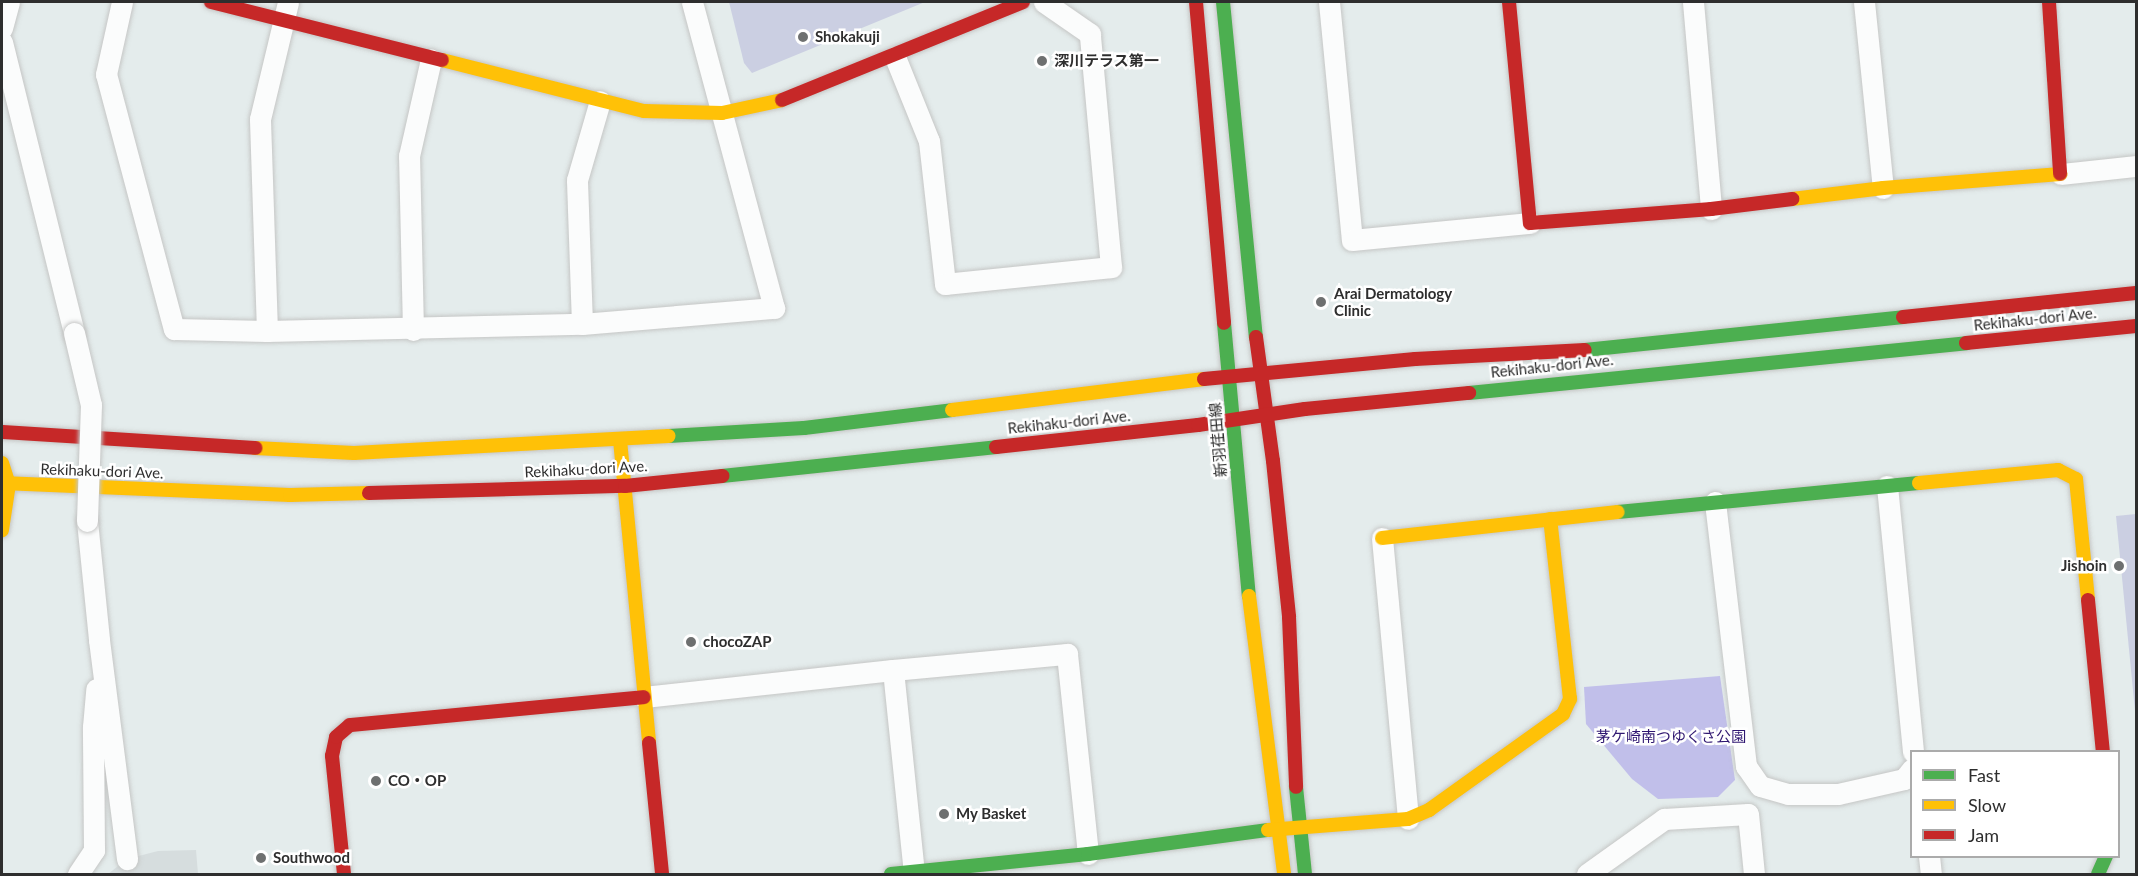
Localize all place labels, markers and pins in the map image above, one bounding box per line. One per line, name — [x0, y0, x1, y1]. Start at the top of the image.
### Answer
place label: Shokakuji — [815, 28, 880, 46]
marker: Shokakuji — [796, 30, 810, 44]
place label: 深川テラス第一 — [1054, 52, 1159, 70]
marker: 深川テラス第一 — [1035, 54, 1049, 68]
place label: Arai Dermatology Clinic — [1334, 284, 1452, 319]
marker: Arai Dermatology Clinic — [1312, 293, 1330, 311]
place label: Jishoin — [2061, 557, 2107, 575]
marker: Jishoin — [2112, 559, 2126, 573]
place label: chocoZAP — [703, 633, 771, 651]
marker: chocoZAP — [684, 635, 698, 649]
place label: CO・OP — [388, 772, 446, 790]
marker: CO・OP — [369, 774, 383, 788]
place label: My Basket — [956, 805, 1027, 823]
marker: My Basket — [937, 807, 951, 821]
place label: Southwood — [273, 849, 350, 867]
marker: Southwood — [254, 851, 268, 865]

